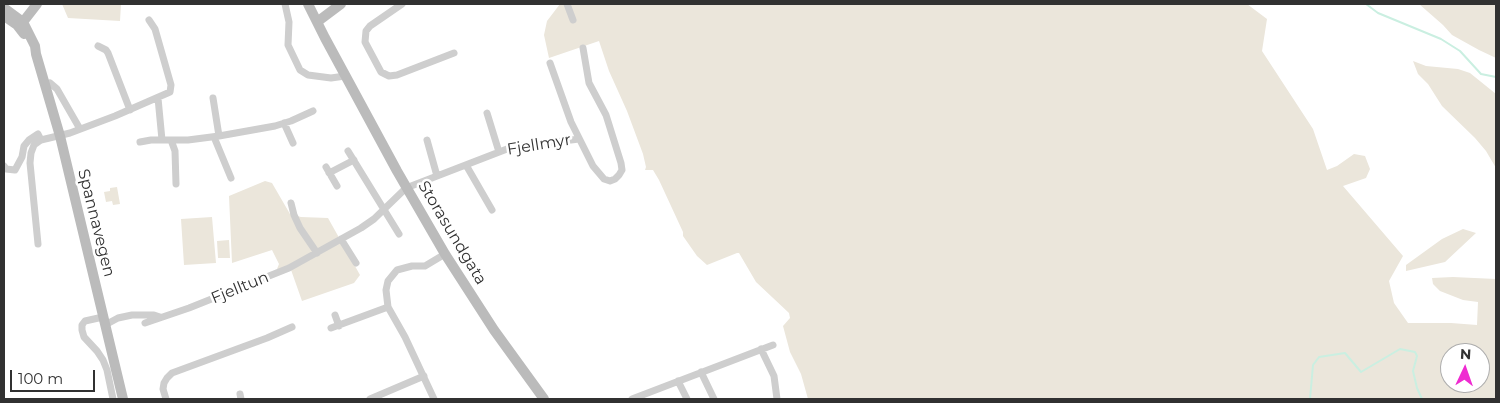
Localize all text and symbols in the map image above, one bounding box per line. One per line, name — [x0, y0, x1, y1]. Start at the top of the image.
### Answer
street label: Fjellmyr — [506, 130, 572, 160]
street label: Spannavegen — [73, 167, 119, 279]
street label: Storasundgata — [414, 178, 490, 288]
street label: Fjelltun — [208, 268, 272, 308]
north arrow — [1440, 343, 1490, 393]
text: N — [1460, 345, 1472, 363]
scale bar — [12, 360, 98, 392]
text: 100 m — [18, 369, 63, 388]

